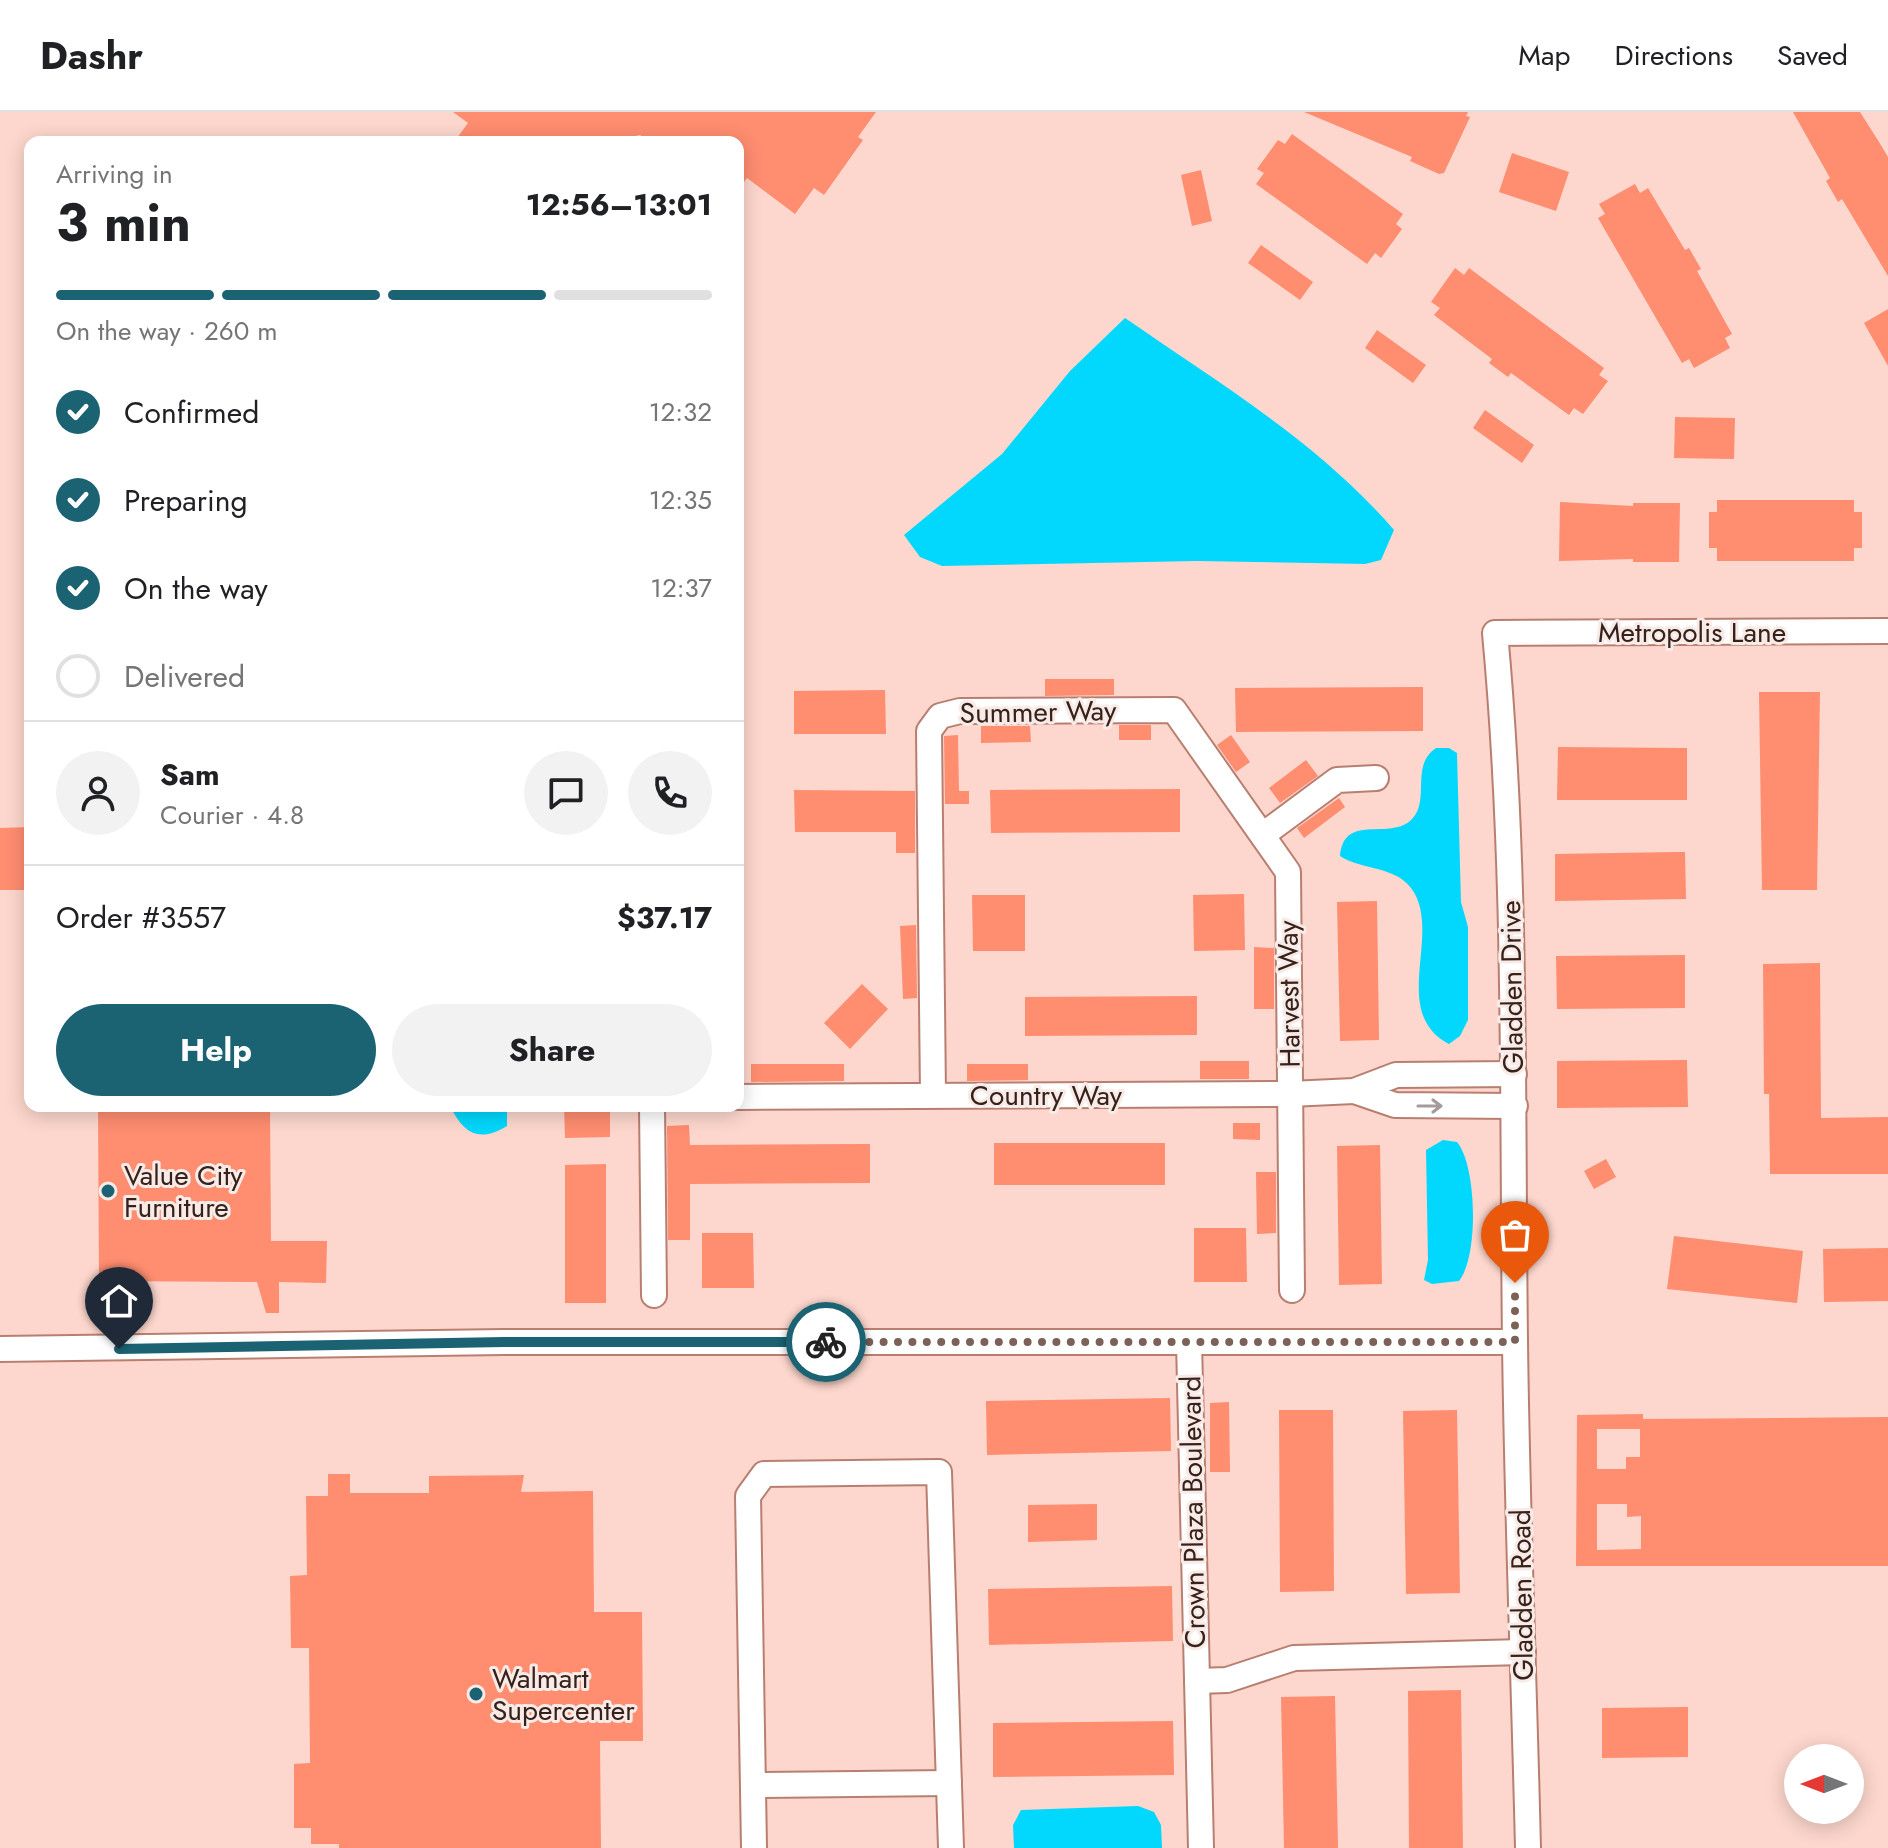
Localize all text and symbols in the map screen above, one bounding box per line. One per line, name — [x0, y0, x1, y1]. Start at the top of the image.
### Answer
text: Dashr — [40, 28, 143, 83]
text: Map — [1518, 35, 1570, 76]
text: Directions — [1614, 35, 1733, 76]
text: Saved — [1777, 35, 1848, 76]
text: Arriving in — [56, 155, 173, 193]
text: 12:56–13:01 — [526, 183, 712, 226]
text: 3 min — [56, 185, 191, 261]
text: On the way · 260 m — [56, 312, 277, 350]
icon: check — [56, 390, 100, 434]
text: Confirmed — [124, 391, 259, 434]
text: 12:32 — [649, 393, 712, 431]
icon: check — [56, 478, 100, 522]
text: Preparing — [124, 479, 248, 522]
text: 12:35 — [649, 481, 712, 519]
icon: check — [56, 566, 100, 610]
text: On the way — [124, 567, 268, 610]
text: 12:37 — [650, 569, 712, 607]
street label: Metropolis Lane — [1598, 612, 1786, 653]
text: Delivered — [124, 655, 245, 698]
street label: Summer Way — [959, 690, 1117, 734]
button: person — [56, 751, 140, 835]
button: chat — [524, 751, 608, 835]
button: phone — [628, 751, 712, 835]
text: Sam — [160, 753, 220, 796]
text: Courier · 4.8 — [160, 796, 304, 834]
text: Order #3557 — [56, 896, 226, 939]
text: $37.17 — [617, 896, 712, 939]
street label: Gladden Drive — [1490, 900, 1534, 1074]
street label: Harvest Way — [1267, 919, 1311, 1068]
button: Help — [56, 1004, 376, 1096]
button: Share — [392, 1004, 712, 1096]
street label: Country Way — [970, 1075, 1123, 1116]
one-way arrow — [1416, 1098, 1443, 1113]
place label: Value City Furniture — [124, 1155, 243, 1228]
marker: Value City Furniture — [99, 1182, 117, 1200]
pin — [1481, 1201, 1549, 1283]
icon: bag — [1493, 1213, 1537, 1257]
pin — [85, 1267, 153, 1349]
icon: home — [97, 1279, 141, 1323]
courier — [786, 1302, 866, 1382]
icon: bike — [804, 1320, 848, 1364]
street label: Crown Plaza Boulevard — [1170, 1375, 1216, 1649]
street label: Gladden Road — [1500, 1509, 1544, 1681]
place label: Walmart Supercenter — [492, 1658, 635, 1731]
marker: Walmart Supercenter — [467, 1685, 485, 1703]
north arrow — [1784, 1744, 1864, 1824]
map controls — [1784, 1744, 1864, 1824]

